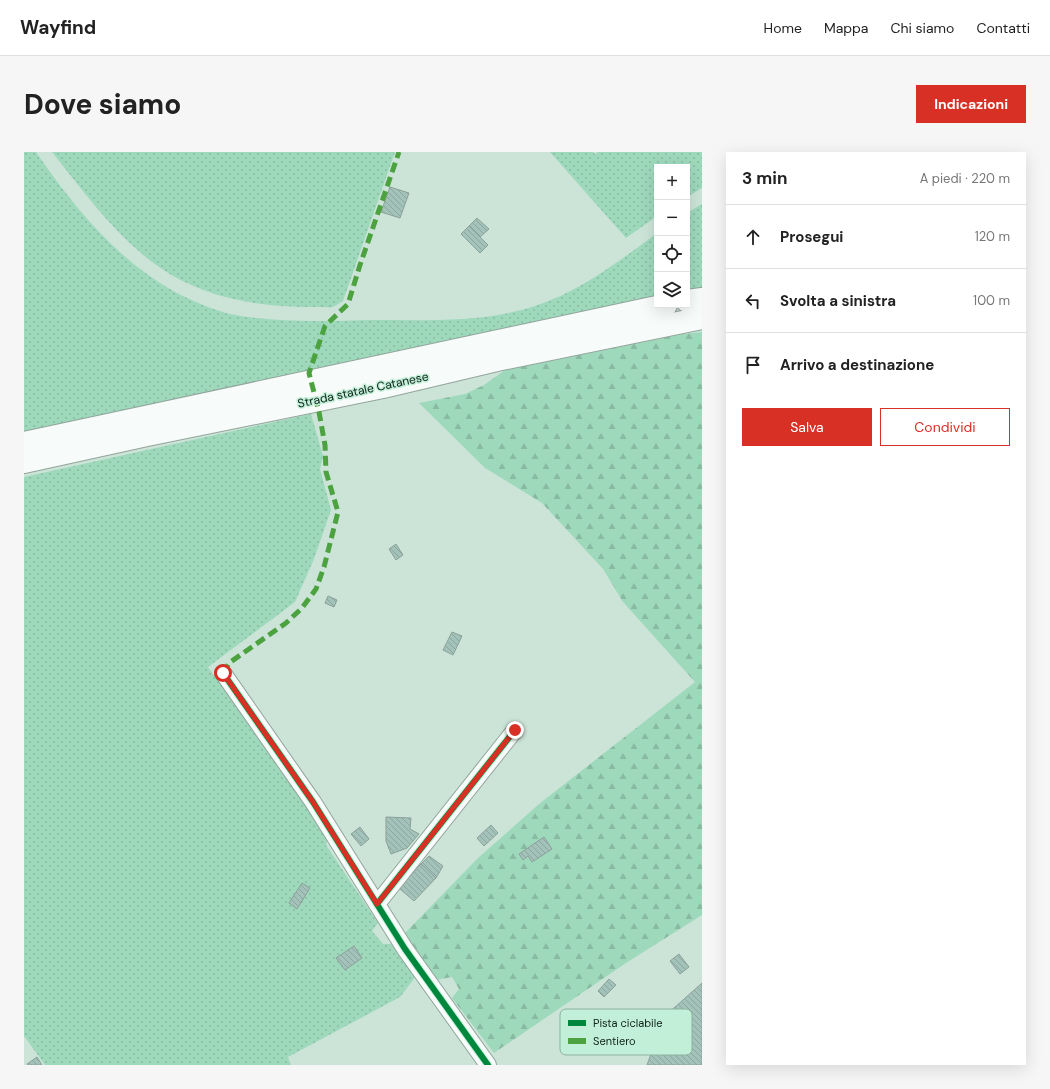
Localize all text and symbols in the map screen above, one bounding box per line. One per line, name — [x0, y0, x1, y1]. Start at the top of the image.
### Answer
text: Wayfind — [20, 15, 96, 40]
text: Home — [764, 19, 802, 37]
text: Mappa — [824, 19, 868, 37]
text: Chi siamo — [890, 19, 954, 37]
text: Contatti — [976, 19, 1030, 37]
button: Indicazioni — [916, 85, 1026, 123]
text: Dove siamo — [24, 86, 181, 123]
map controls — [654, 164, 690, 308]
button: + — [654, 164, 690, 200]
text: 3 min — [742, 167, 787, 189]
text: A piedi · 220 m — [920, 170, 1010, 187]
button: − — [654, 200, 690, 236]
icon: ahead — [742, 226, 764, 248]
text: Prosegui — [780, 227, 843, 247]
text: 120 m — [975, 228, 1010, 245]
button: locate — [654, 236, 690, 272]
button: layers — [654, 272, 690, 308]
icon: left — [742, 290, 764, 312]
text: Svolta a sinistra — [780, 291, 896, 311]
text: 100 m — [973, 292, 1010, 309]
icon: arrive — [742, 354, 764, 376]
text: Arrivo a destinazione — [780, 355, 934, 375]
street label: Strada statale Catanese — [296, 368, 430, 412]
button: Salva — [742, 408, 872, 446]
button: Condividi — [880, 408, 1010, 446]
route start — [214, 664, 232, 682]
route end — [506, 721, 524, 739]
legend — [560, 1009, 692, 1055]
text: Pista ciclabile — [593, 1016, 662, 1030]
text: Sentiero — [593, 1034, 636, 1048]

